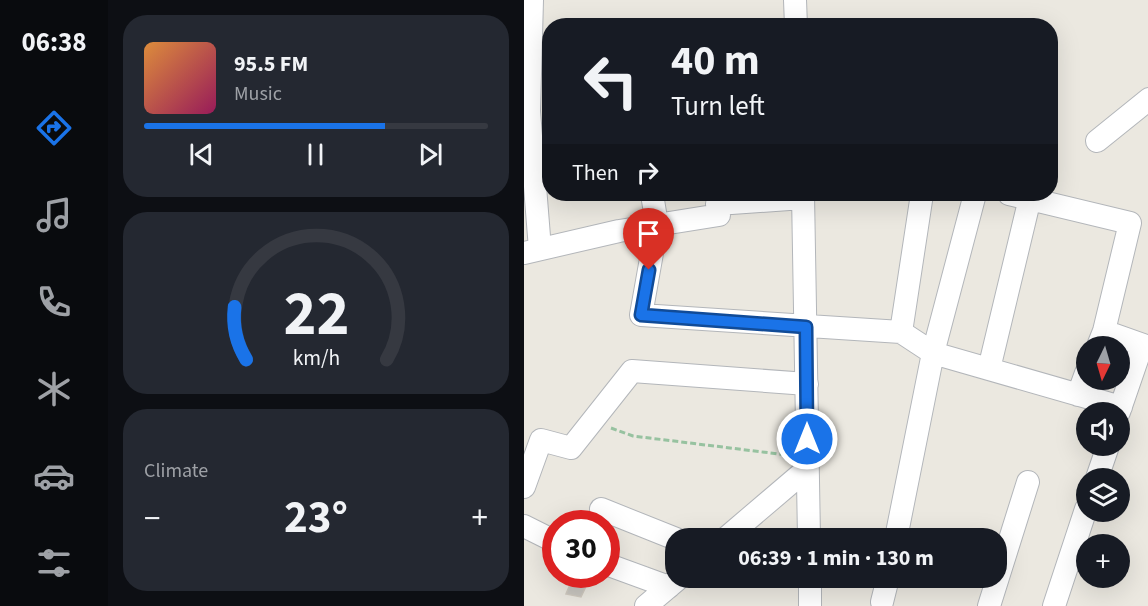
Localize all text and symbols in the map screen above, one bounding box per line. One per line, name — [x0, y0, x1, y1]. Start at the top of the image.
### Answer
text: 06:38 — [21, 23, 87, 62]
text: 40 m — [671, 31, 760, 91]
icon: left — [572, 42, 650, 120]
text: 95.5 FM — [234, 48, 308, 80]
text: Music — [234, 80, 282, 108]
text: Turn left — [671, 87, 765, 126]
icon: directions — [33, 107, 75, 149]
icon: previous — [185, 138, 218, 171]
icon: pause — [299, 138, 332, 171]
icon: next — [414, 138, 447, 171]
icon: right — [631, 156, 664, 189]
text: Then — [572, 157, 619, 189]
icon: music — [33, 194, 75, 236]
pin — [623, 208, 674, 270]
icon: arrive — [632, 217, 665, 250]
text: 22 — [283, 270, 349, 359]
icon: phone — [33, 281, 75, 323]
north arrow — [1076, 336, 1130, 390]
map controls — [1076, 336, 1130, 588]
text: km/h — [292, 343, 340, 374]
icon: climate — [33, 368, 75, 410]
button: sound — [1076, 402, 1130, 456]
position arrow — [775, 407, 839, 471]
icon: car — [33, 455, 75, 497]
text: Climate — [144, 457, 208, 485]
button: layers — [1076, 468, 1130, 522]
text: 23° — [284, 486, 348, 550]
text: − — [144, 495, 160, 542]
text: + — [472, 495, 488, 542]
speed limit sign: 30 — [542, 510, 620, 588]
button: + — [1076, 534, 1130, 588]
icon: filters — [33, 542, 75, 584]
text: 06:39 · 1 min · 130 m — [738, 542, 934, 574]

